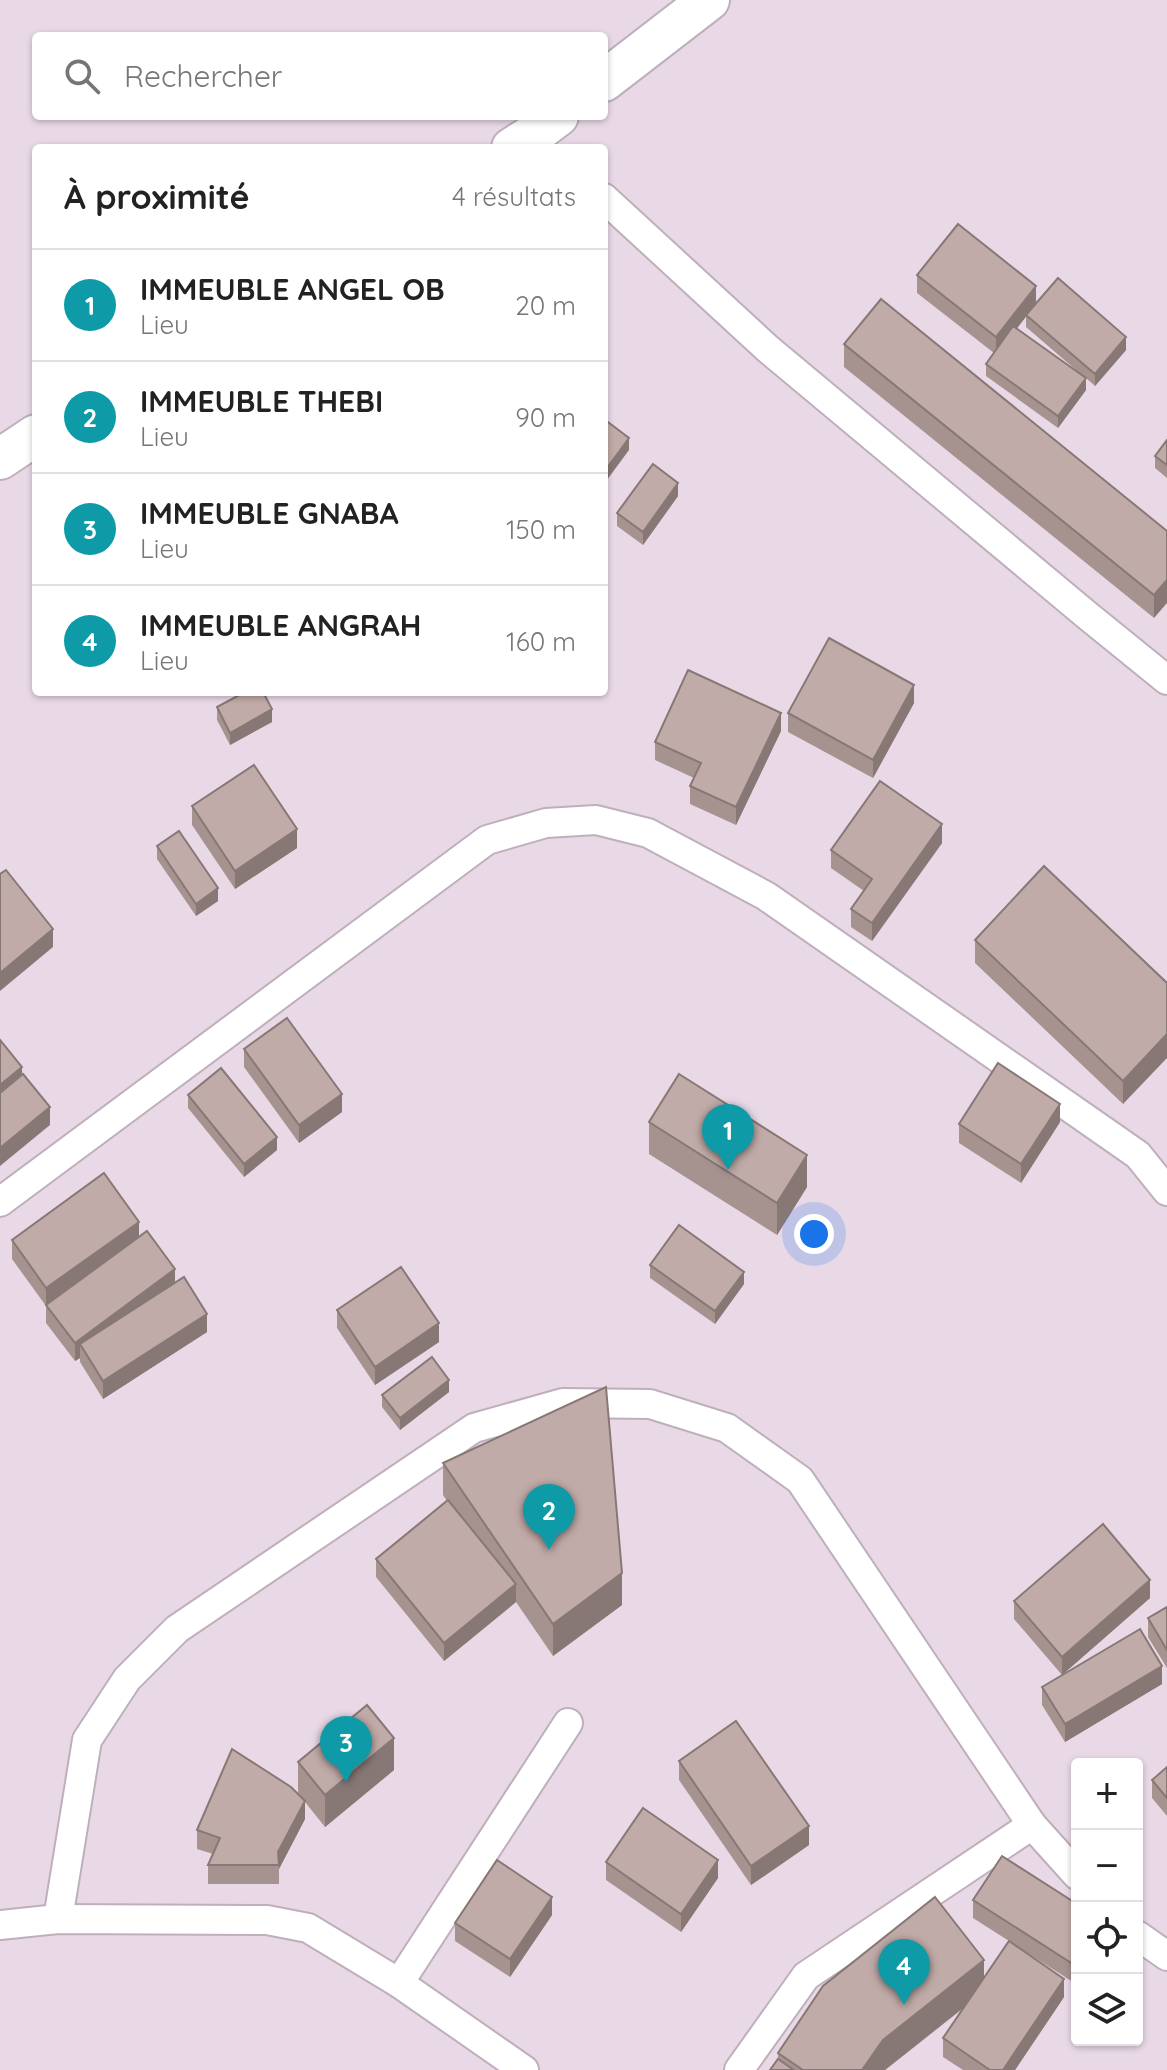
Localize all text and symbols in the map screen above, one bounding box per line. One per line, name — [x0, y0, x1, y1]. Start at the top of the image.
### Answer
search box — [32, 32, 608, 120]
icon: search — [60, 54, 104, 98]
text: Rechercher — [124, 57, 282, 95]
text: À proximité — [64, 175, 250, 218]
text: 4 résultats — [452, 180, 576, 213]
text: IMMEUBLE ANGEL OB — [140, 270, 445, 308]
text: 1 — [85, 289, 95, 322]
text: 20 m — [515, 289, 576, 322]
text: Lieu — [140, 308, 189, 341]
text: IMMEUBLE THEBI — [140, 382, 383, 420]
text: 2 — [83, 401, 97, 434]
text: 90 m — [515, 401, 576, 434]
text: Lieu — [140, 420, 189, 453]
text: IMMEUBLE GNABA — [140, 494, 399, 532]
text: 3 — [83, 513, 97, 546]
text: 150 m — [506, 513, 576, 546]
text: Lieu — [140, 532, 189, 565]
text: IMMEUBLE ANGRAH — [140, 606, 421, 644]
text: 4 — [82, 625, 98, 658]
text: 160 m — [506, 625, 576, 658]
text: Lieu — [140, 644, 189, 677]
pin: 1 — [702, 1104, 754, 1170]
your location — [794, 1214, 834, 1254]
pin: 2 — [523, 1484, 575, 1550]
pin: 3 — [320, 1716, 372, 1782]
map controls — [1071, 1758, 1143, 2046]
button: + — [1071, 1758, 1143, 1830]
button: − — [1071, 1830, 1143, 1902]
button: locate — [1071, 1902, 1143, 1974]
pin: 4 — [878, 1939, 930, 2005]
button: layers — [1071, 1974, 1143, 2046]

